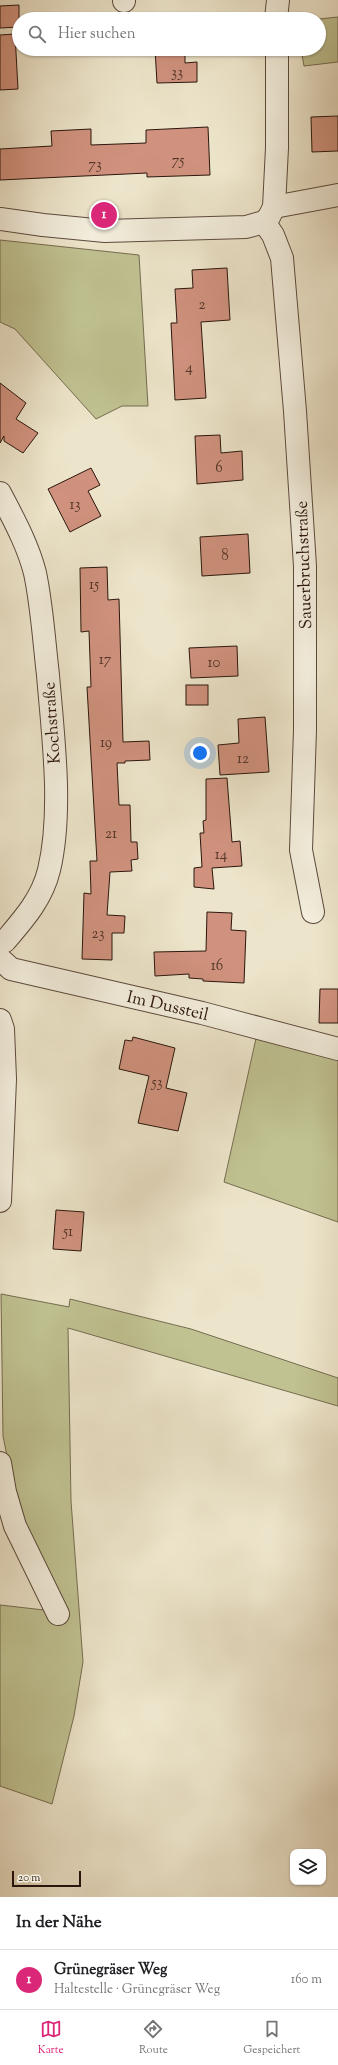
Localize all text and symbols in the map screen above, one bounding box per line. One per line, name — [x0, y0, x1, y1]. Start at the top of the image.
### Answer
search box — [12, 12, 326, 56]
icon: search — [26, 23, 48, 45]
text: Hier suchen — [58, 24, 136, 45]
house number: 33 — [171, 63, 183, 84]
house number: 75 — [172, 151, 184, 172]
house number: 73 — [88, 155, 102, 176]
pin: 1 — [91, 200, 117, 230]
house number: 2 — [198, 295, 206, 316]
house number: 4 — [185, 358, 193, 379]
house number: 6 — [215, 458, 223, 479]
house number: 13 — [69, 495, 81, 516]
street label: Sauerbruchstraße — [291, 500, 319, 629]
house number: 8 — [221, 546, 229, 567]
house number: 15 — [89, 575, 99, 596]
house number: 17 — [99, 650, 112, 671]
house number: 10 — [208, 653, 221, 674]
street label: Kochstraße — [38, 681, 68, 765]
house number: 19 — [100, 733, 112, 754]
your location — [190, 743, 210, 763]
house number: 12 — [237, 749, 249, 770]
house number: 21 — [105, 824, 117, 845]
house number: 14 — [215, 845, 228, 866]
house number: 23 — [91, 924, 105, 945]
house number: 16 — [211, 956, 223, 977]
street label: Im Dussteil — [124, 986, 211, 1028]
house number: 53 — [150, 1073, 163, 1094]
house number: 51 — [62, 1222, 73, 1243]
map controls — [290, 1849, 326, 1885]
button: layers — [290, 1849, 326, 1885]
scale bar — [12, 1869, 81, 1888]
text: 20 m — [18, 1870, 40, 1886]
text: In der Nähe — [16, 1911, 102, 1935]
text: Grünegräser Weg — [54, 1960, 167, 1981]
text: 1 — [27, 1971, 31, 1989]
text: 160 m — [291, 1971, 322, 1989]
text: Haltestelle · Grünegräser Weg — [54, 1981, 220, 1999]
tab: Karte — [38, 2018, 64, 2058]
tab: Route — [139, 2018, 168, 2058]
tab: Gespeichert — [243, 2018, 300, 2058]

